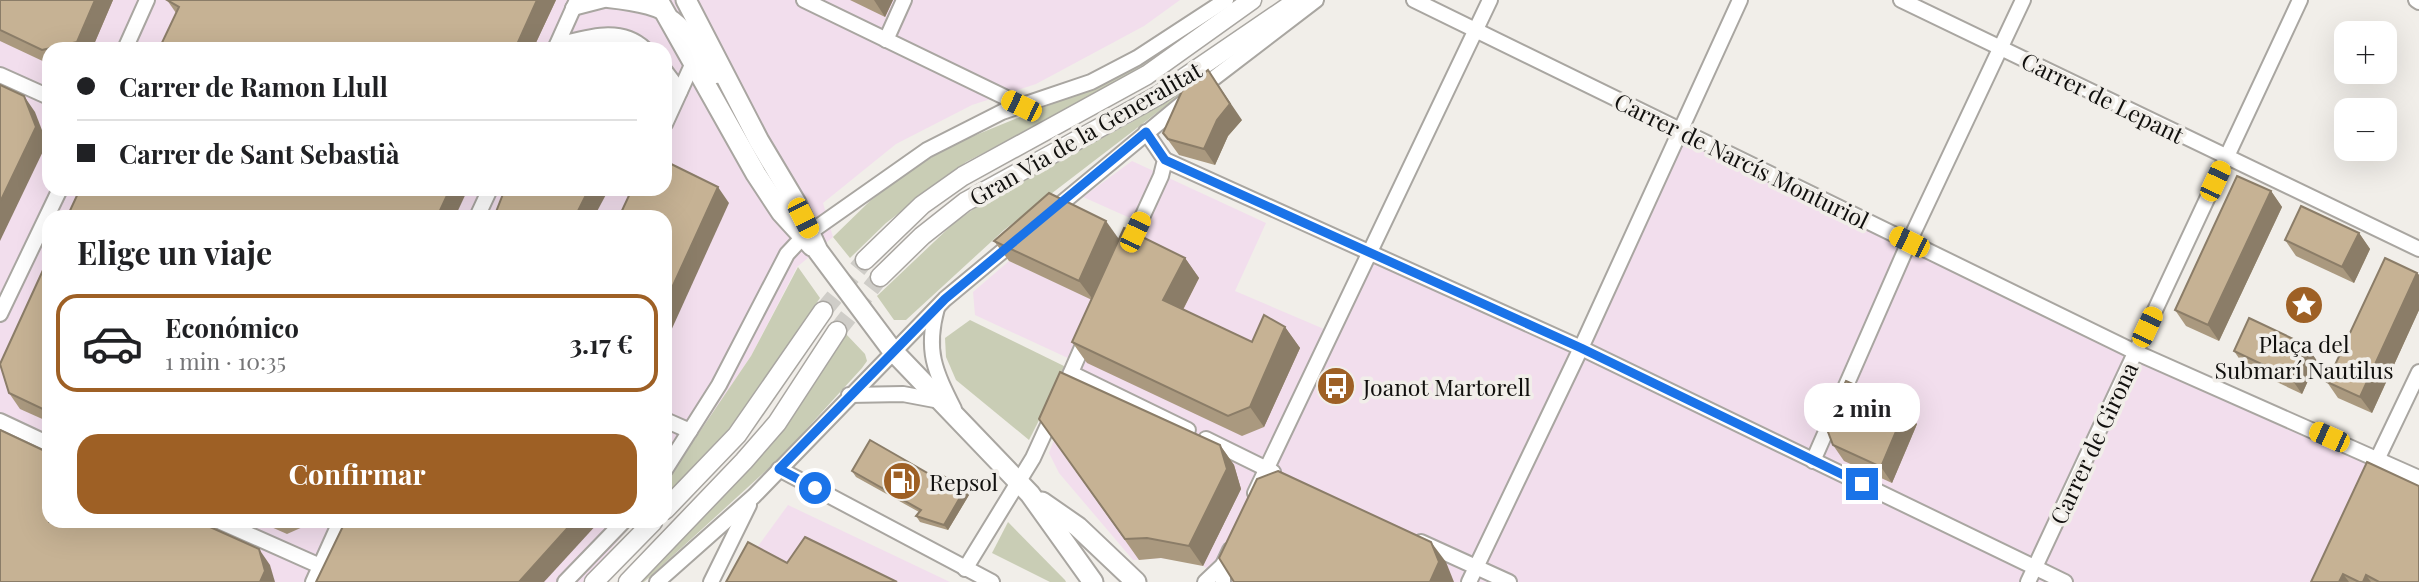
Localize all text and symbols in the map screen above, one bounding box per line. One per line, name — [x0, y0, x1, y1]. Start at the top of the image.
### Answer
map controls — [2334, 21, 2397, 161]
button: + — [2334, 21, 2397, 84]
street label: Carrer de Lepant — [2017, 44, 2190, 150]
street label: Gran Via de la Generalitat — [963, 53, 1208, 212]
text: Carrer de Ramon Llull — [119, 69, 388, 104]
street label: Carrer de Narcís Monturiol — [1610, 85, 1875, 235]
car — [998, 87, 1045, 125]
button: − — [2334, 98, 2397, 161]
text: Carrer de Sant Sebastià — [119, 136, 400, 171]
car — [2197, 158, 2234, 204]
car — [785, 195, 822, 241]
car — [1117, 209, 1154, 255]
car — [1886, 223, 1933, 261]
text: Elige un viaje — [77, 230, 272, 273]
place icon: Plaça del Submarí Nautilus — [2283, 284, 2325, 326]
car — [2129, 304, 2166, 350]
text: Económico — [165, 310, 299, 345]
icon: car — [81, 312, 144, 375]
text: 3.17 € — [569, 326, 633, 361]
place label: Plaça del Submarí Nautilus — [2215, 328, 2394, 385]
text: 1 min · 10:35 — [165, 345, 286, 376]
street label: Carrer de Girona — [2042, 356, 2144, 529]
bus stop icon: Joanot Martorell — [1315, 365, 1357, 407]
place label: Joanot Martorell — [1362, 371, 1531, 402]
callout: 2 min — [1804, 382, 1920, 432]
text: 2 min — [1832, 392, 1892, 423]
car — [2306, 419, 2353, 455]
button: Confirmar — [77, 434, 637, 514]
fuel station icon: Repsol — [881, 460, 923, 502]
place label: Repsol — [929, 466, 999, 497]
route end — [1846, 468, 1878, 500]
route start — [799, 472, 831, 504]

